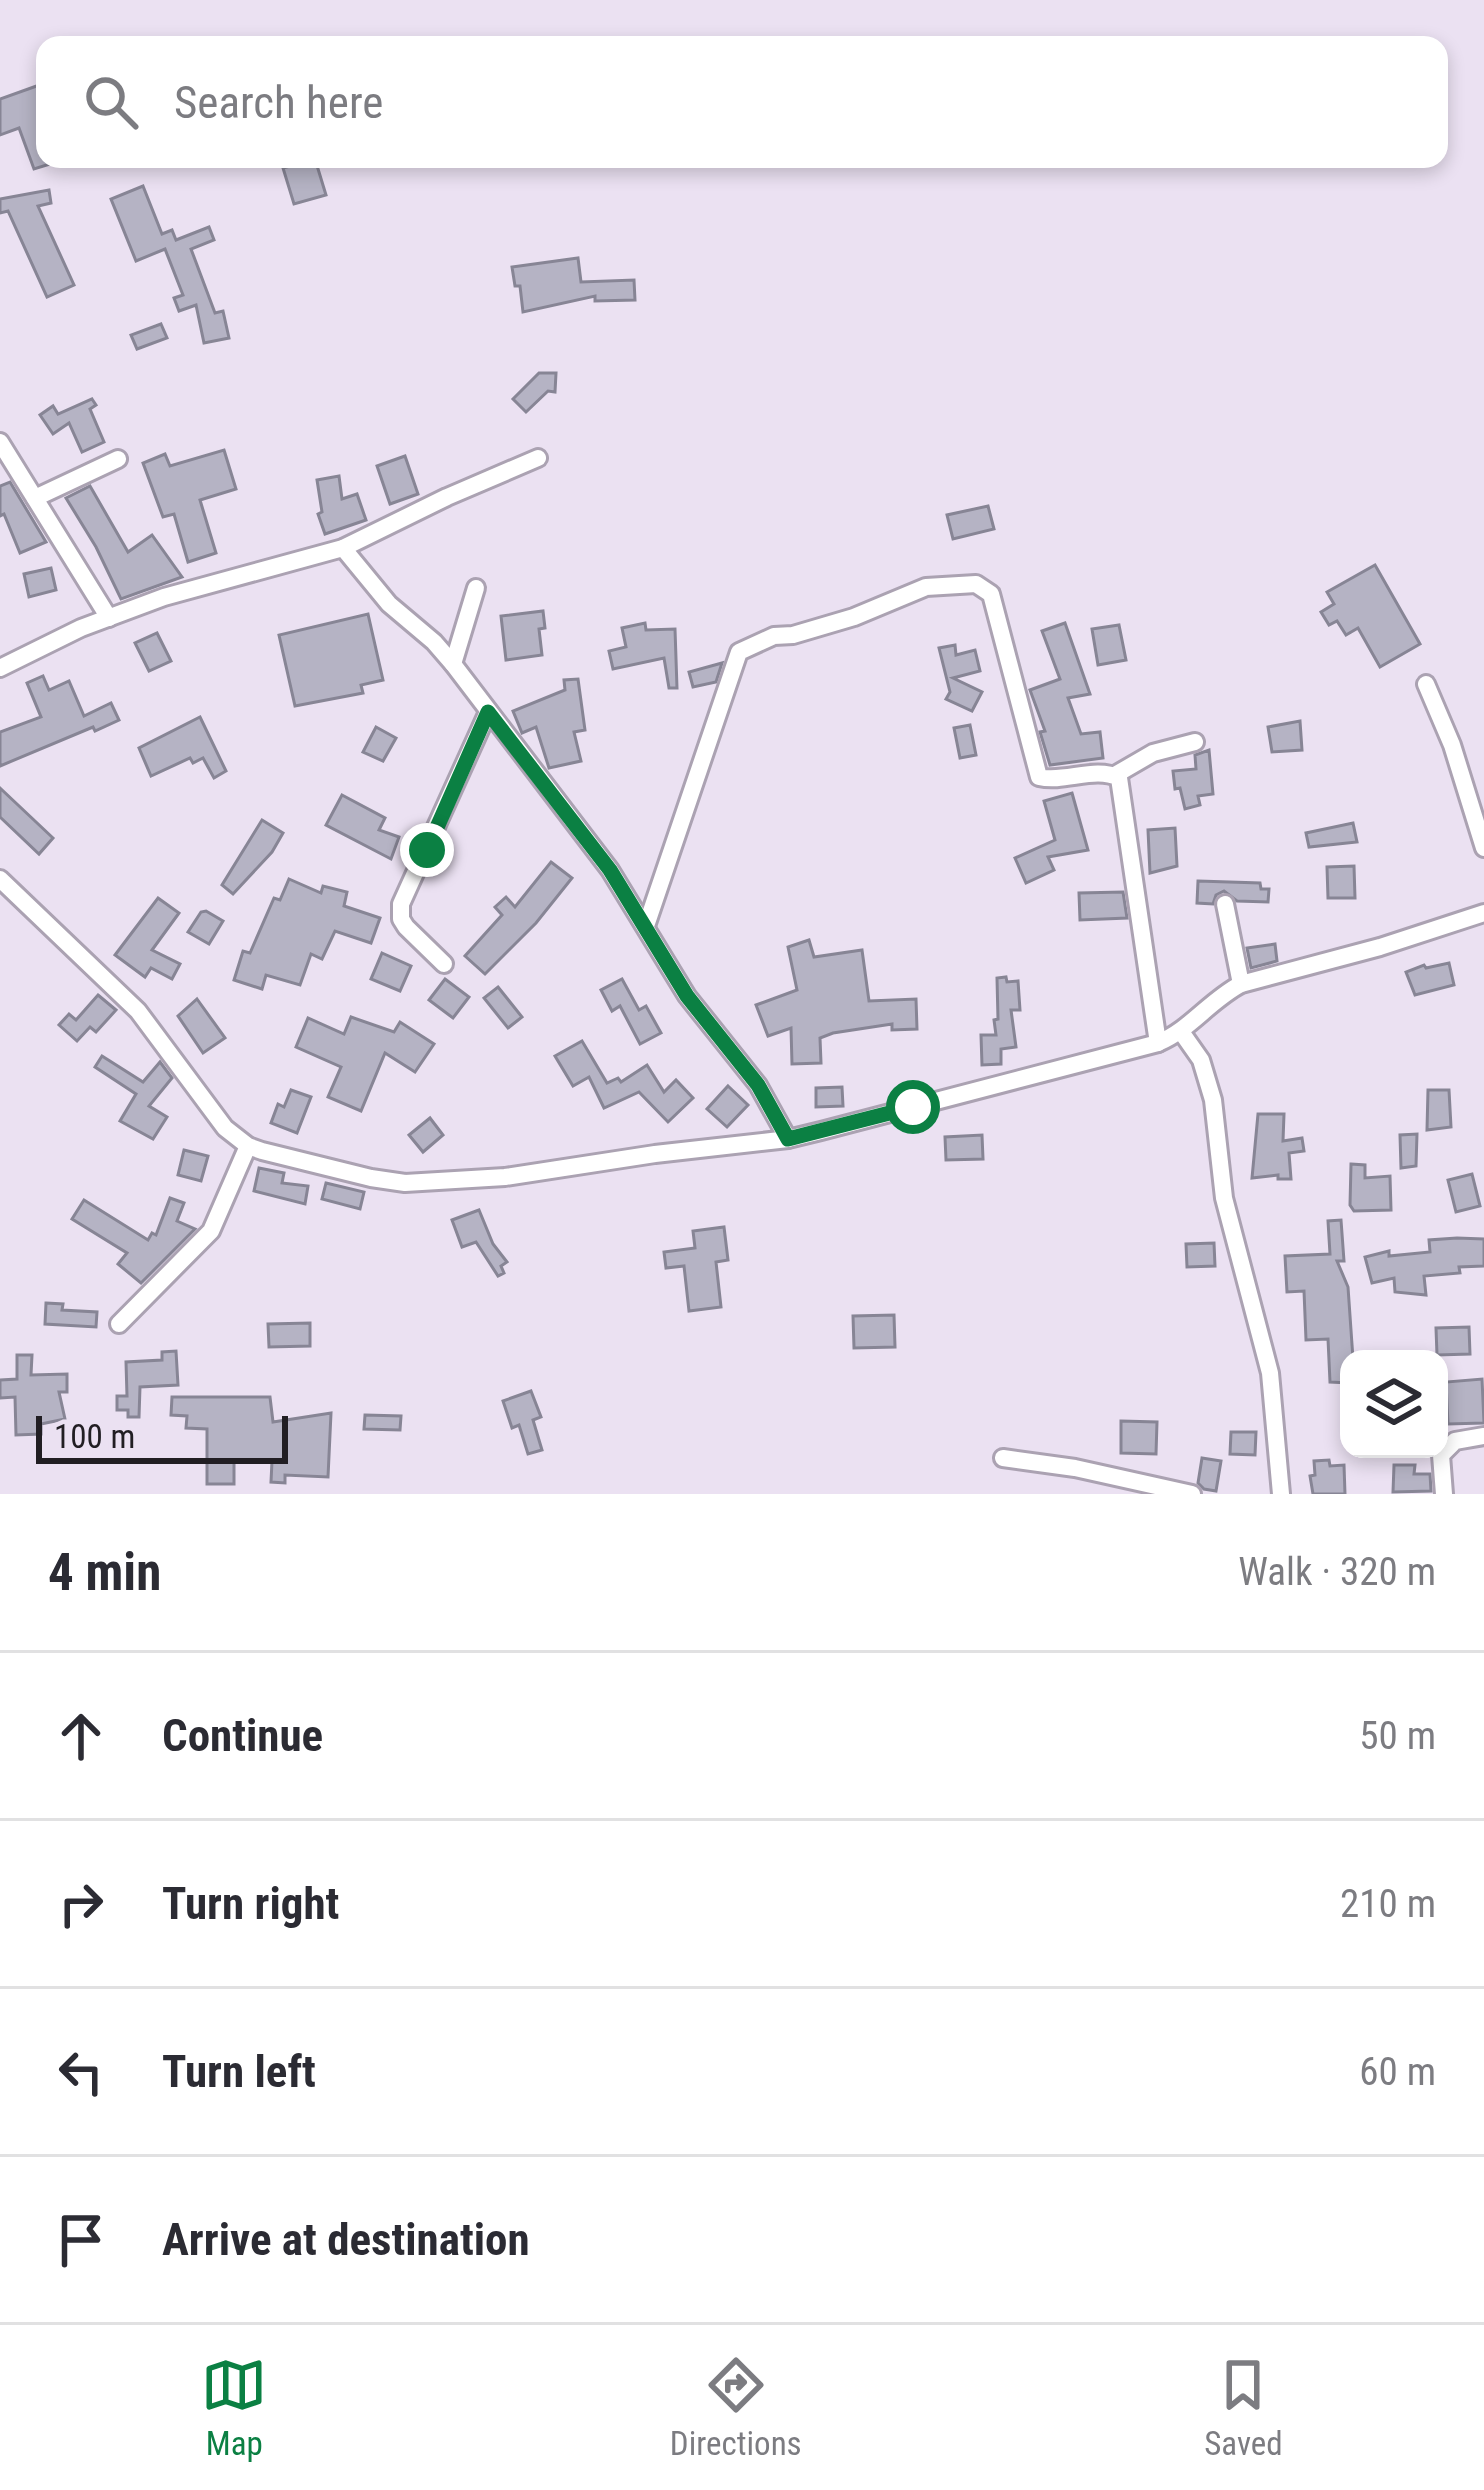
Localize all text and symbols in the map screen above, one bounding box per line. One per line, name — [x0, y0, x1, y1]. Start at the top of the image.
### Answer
search box — [36, 36, 1448, 168]
icon: search — [78, 69, 144, 135]
text: Search here — [174, 76, 383, 129]
route end — [400, 823, 454, 877]
route start — [886, 1080, 940, 1134]
map controls — [1340, 1350, 1448, 1458]
button: layers — [1340, 1350, 1448, 1458]
scale bar — [36, 1410, 288, 1463]
text: 100 m — [54, 1417, 135, 1456]
text: 4 min — [48, 1543, 161, 1602]
text: Walk · 320 m — [1238, 1549, 1436, 1595]
icon: ahead — [48, 1703, 114, 1769]
text: Continue — [162, 1709, 323, 1762]
text: 50 m — [1359, 1713, 1436, 1759]
icon: right — [48, 1871, 114, 1937]
text: Turn right — [162, 1877, 339, 1930]
text: 210 m — [1340, 1881, 1436, 1927]
icon: left — [48, 2039, 114, 2105]
text: Turn left — [162, 2045, 316, 2098]
text: 60 m — [1359, 2049, 1436, 2095]
icon: arrive — [48, 2207, 114, 2273]
text: Arrive at destination — [162, 2213, 530, 2266]
tab: Map — [201, 2352, 267, 2463]
tab: Directions — [670, 2352, 802, 2463]
tab: Saved — [1204, 2352, 1283, 2463]

